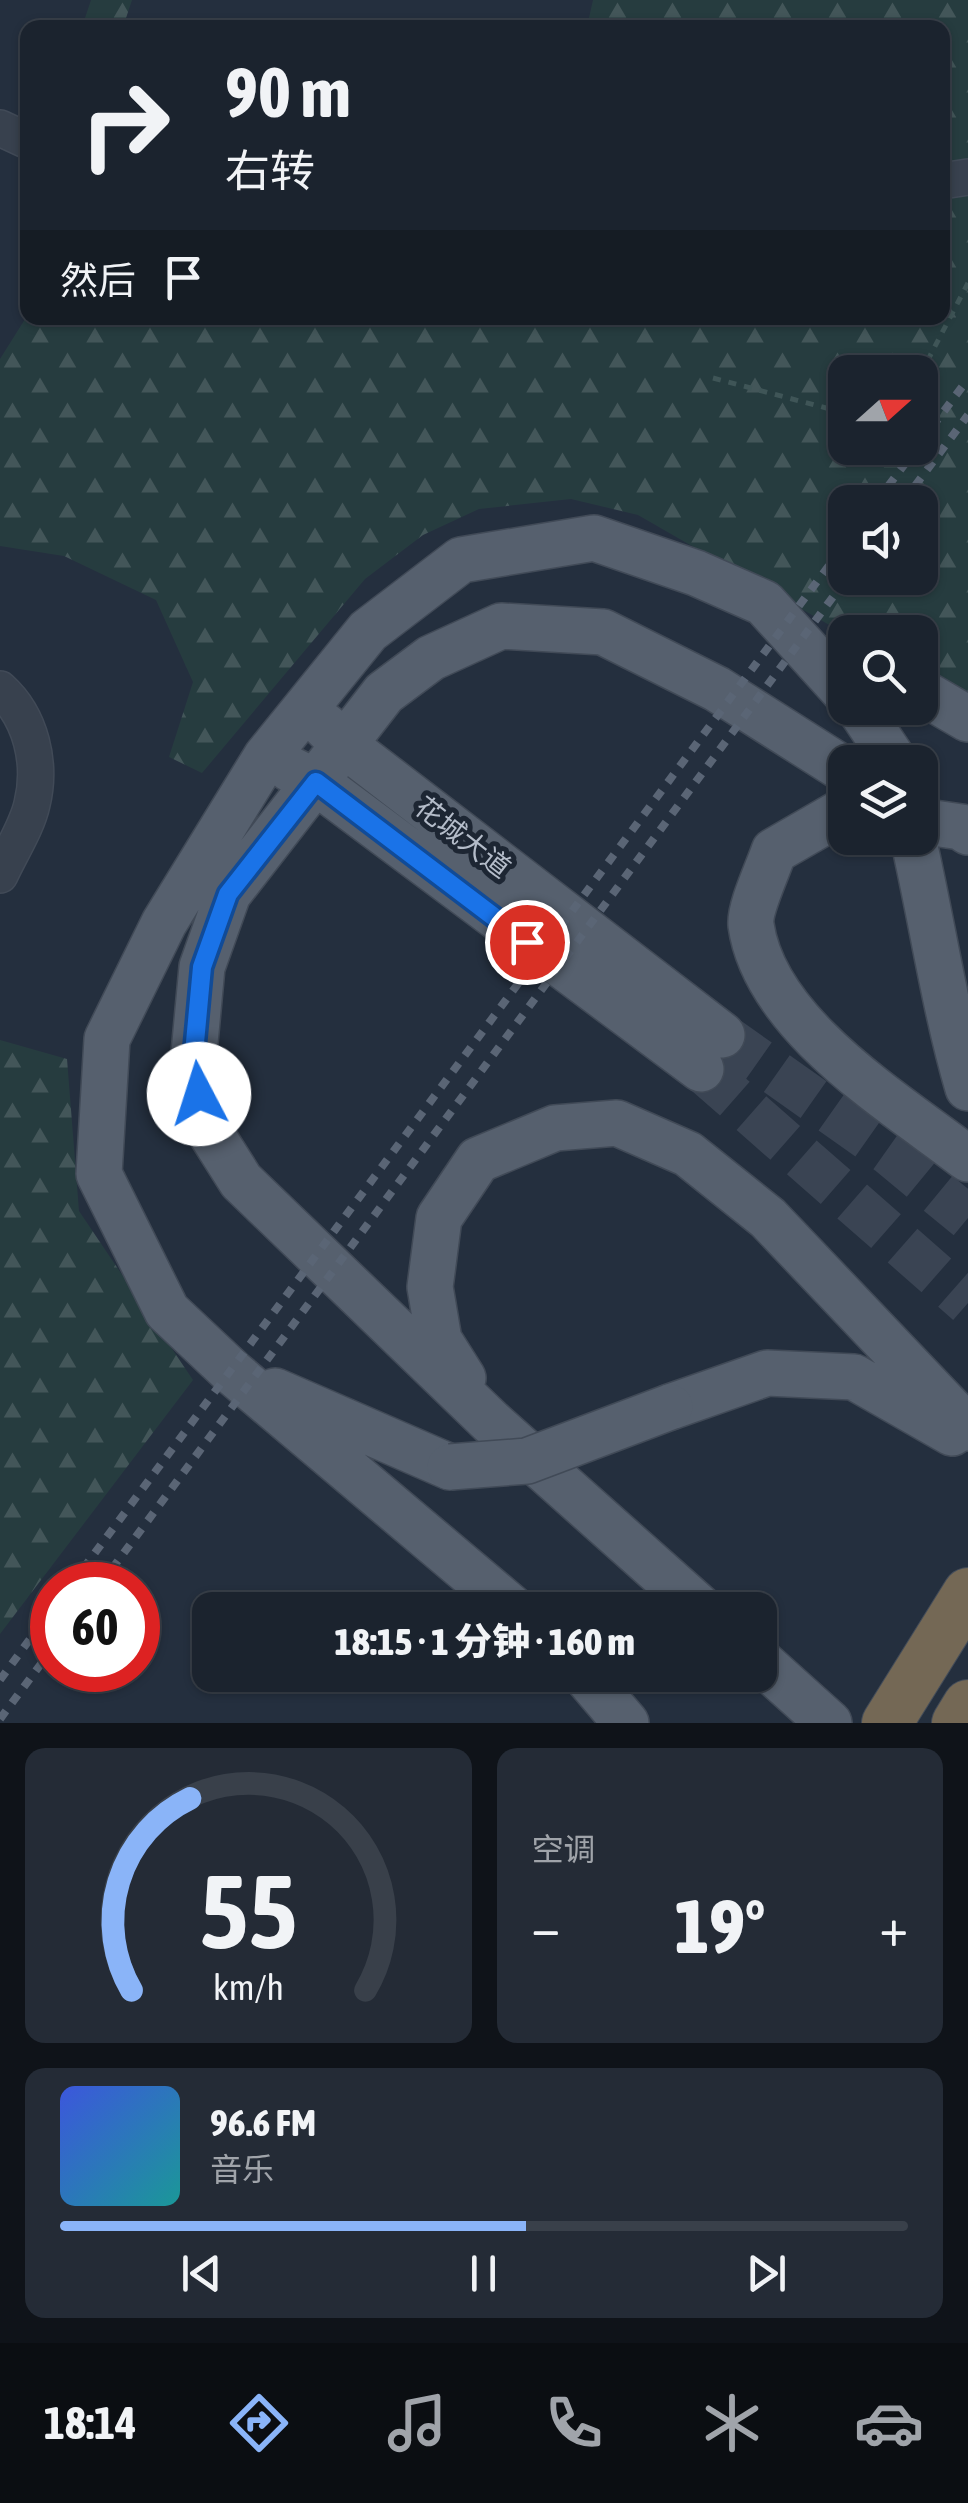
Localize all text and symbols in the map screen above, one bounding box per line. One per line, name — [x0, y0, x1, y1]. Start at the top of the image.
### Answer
text: 90 m — [225, 52, 351, 132]
icon: right — [60, 60, 190, 190]
text: 右转 — [225, 145, 315, 197]
icon: arrive — [156, 250, 211, 305]
text: 然后 — [60, 259, 136, 302]
north arrow — [828, 355, 938, 465]
map controls — [828, 355, 938, 855]
button: sound — [828, 485, 938, 595]
button: search — [828, 615, 938, 725]
button: layers — [828, 745, 938, 855]
street label: 花城大道 — [409, 790, 517, 884]
pin — [485, 900, 570, 985]
icon: arrive — [500, 915, 555, 970]
position arrow — [147, 1042, 251, 1146]
speed limit sign: 60 — [30, 1562, 160, 1692]
text: 18:15 · 1 分钟 · 160 m — [334, 1620, 635, 1663]
text: 空调 — [532, 1831, 596, 1868]
text: 55 — [199, 1851, 297, 1970]
text: 19° — [674, 1883, 765, 1969]
text: − — [532, 1895, 560, 1958]
text: + — [879, 1895, 908, 1958]
text: km/h — [213, 1967, 284, 2008]
text: 96.6 FM — [210, 2101, 316, 2144]
text: 音乐 — [210, 2151, 274, 2188]
icon: previous — [174, 2246, 229, 2301]
icon: pause — [456, 2246, 511, 2301]
icon: next — [739, 2246, 794, 2301]
icon: directions — [224, 2388, 294, 2458]
icon: music — [382, 2388, 452, 2458]
icon: phone — [539, 2388, 609, 2458]
icon: climate — [697, 2388, 767, 2458]
icon: car — [854, 2388, 924, 2458]
text: 18:14 — [44, 2397, 136, 2449]

